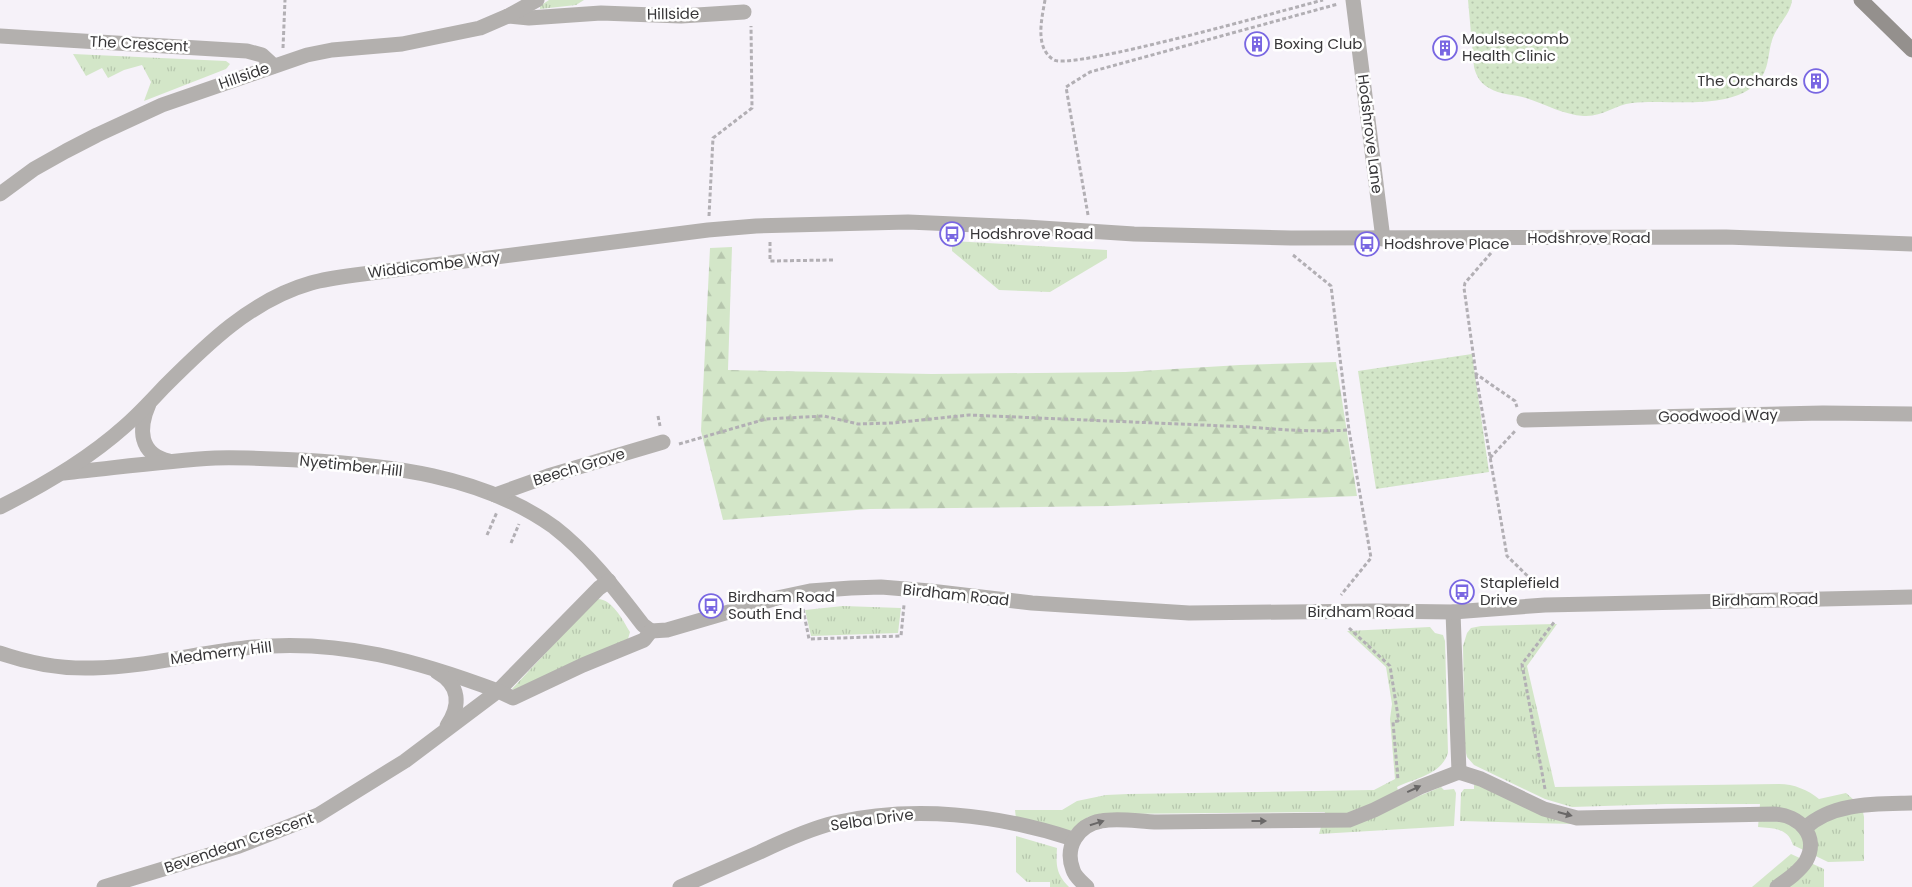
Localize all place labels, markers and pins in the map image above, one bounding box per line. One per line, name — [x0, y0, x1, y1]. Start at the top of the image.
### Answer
place label: Moulsecoomb Health Clinic — [1462, 28, 1569, 66]
building icon: Boxing Club — [1244, 31, 1270, 57]
place label: Boxing Club — [1274, 33, 1362, 54]
building icon: Moulsecoomb Health Clinic — [1432, 35, 1458, 61]
building icon: The Orchards — [1803, 68, 1829, 94]
place label: The Orchards — [1697, 70, 1798, 91]
bus stop icon: Hodshrove Road — [939, 221, 965, 247]
place label: Hodshrove Road — [970, 223, 1093, 244]
bus stop icon: Hodshrove Place — [1354, 231, 1380, 257]
place label: Hodshrove Place — [1384, 233, 1509, 254]
place label: Staplefield Drive — [1480, 572, 1559, 610]
bus stop icon: Staplefield Drive — [1449, 579, 1475, 605]
place label: Birdham Road South End — [728, 586, 835, 624]
bus stop icon: Birdham Road South End — [698, 593, 724, 619]

